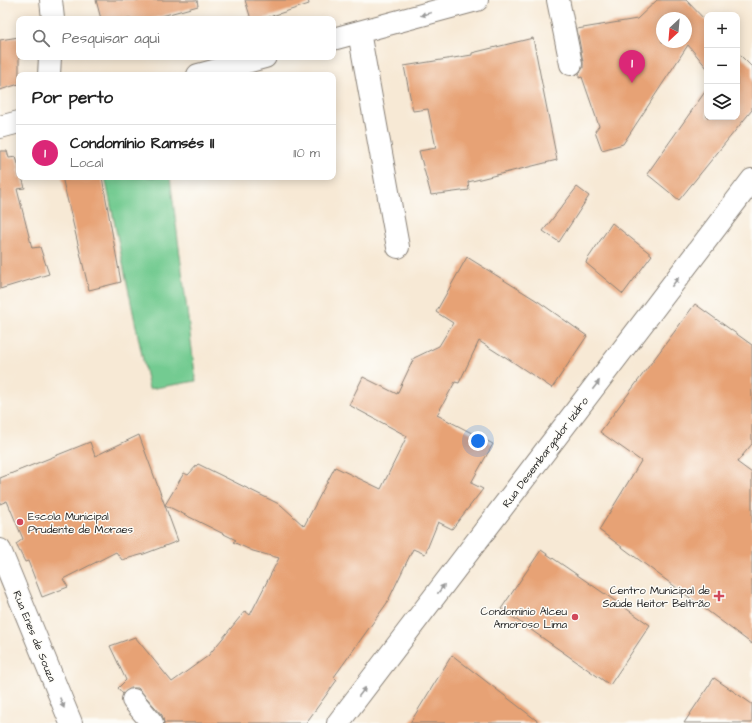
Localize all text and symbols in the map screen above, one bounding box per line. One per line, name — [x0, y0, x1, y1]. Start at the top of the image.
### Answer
one-way arrow — [419, 11, 431, 17]
north arrow — [656, 12, 692, 48]
map controls — [704, 12, 740, 120]
button: + — [704, 12, 740, 48]
search box — [16, 16, 336, 60]
icon: search — [30, 27, 52, 49]
text: Pesquisar aqui — [62, 28, 159, 49]
button: − — [704, 48, 740, 84]
pin: 1 — [619, 50, 645, 83]
button: layers — [704, 84, 740, 120]
text: Por perto — [32, 86, 113, 110]
text: Condomínio Ramsés II — [70, 133, 215, 154]
text: 1 — [44, 144, 46, 162]
text: 110 m — [293, 144, 320, 162]
text: Local — [70, 154, 103, 172]
one-way arrow — [670, 276, 679, 287]
one-way arrow — [592, 380, 600, 390]
street label: Rua Desembargador Izidro — [499, 393, 593, 511]
your location — [468, 431, 488, 451]
place label: Escola Municipal Prudente de Moraes — [28, 509, 133, 537]
marker: Escola Municipal Prudente de Moraes — [15, 517, 25, 527]
one-way arrow — [436, 583, 445, 594]
place label: Centro Municipal de Saúde Heitor Beltrão — [603, 583, 711, 611]
street label: Rua Enes de Souza — [9, 588, 60, 684]
marker: Centro Municipal de Saúde Heitor Beltrão — [713, 590, 725, 602]
place label: Condomïnio Alceu Amoroso Lima — [480, 604, 567, 632]
marker: Condomïnio Alceu Amoroso Lima — [570, 612, 580, 622]
one-way arrow — [357, 687, 365, 697]
one-way arrow — [60, 697, 66, 709]

